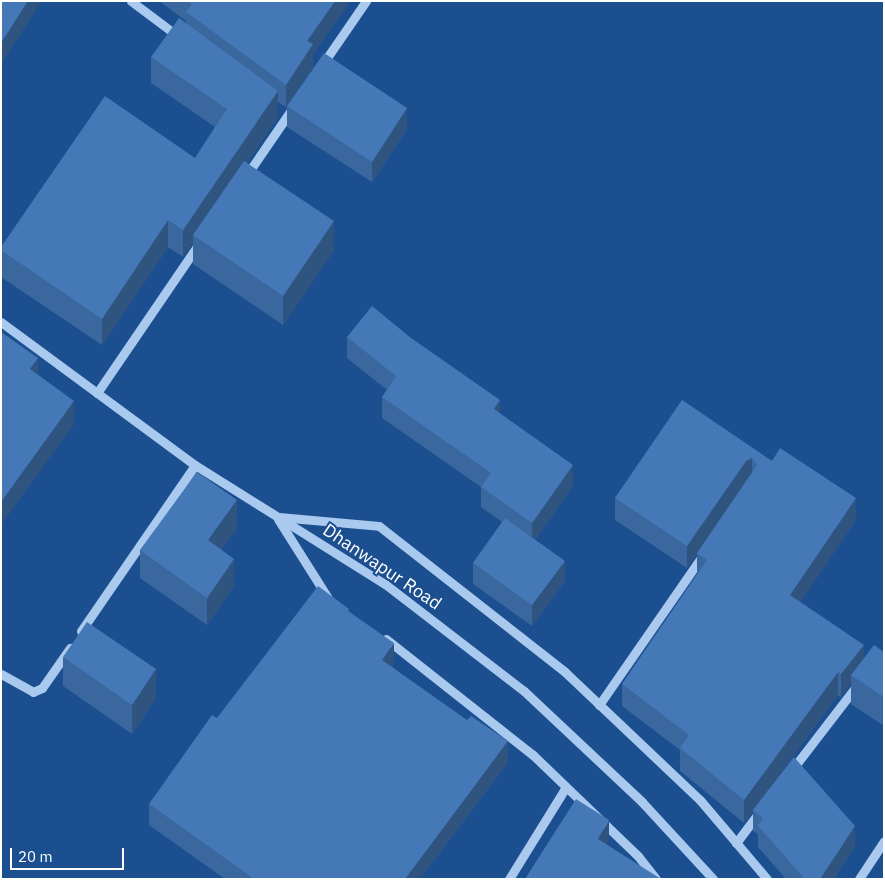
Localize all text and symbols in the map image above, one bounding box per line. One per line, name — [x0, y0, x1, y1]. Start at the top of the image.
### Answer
street label: Dhanwapur Road — [319, 519, 445, 615]
scale bar — [12, 838, 126, 870]
text: 20 m — [18, 847, 53, 866]

